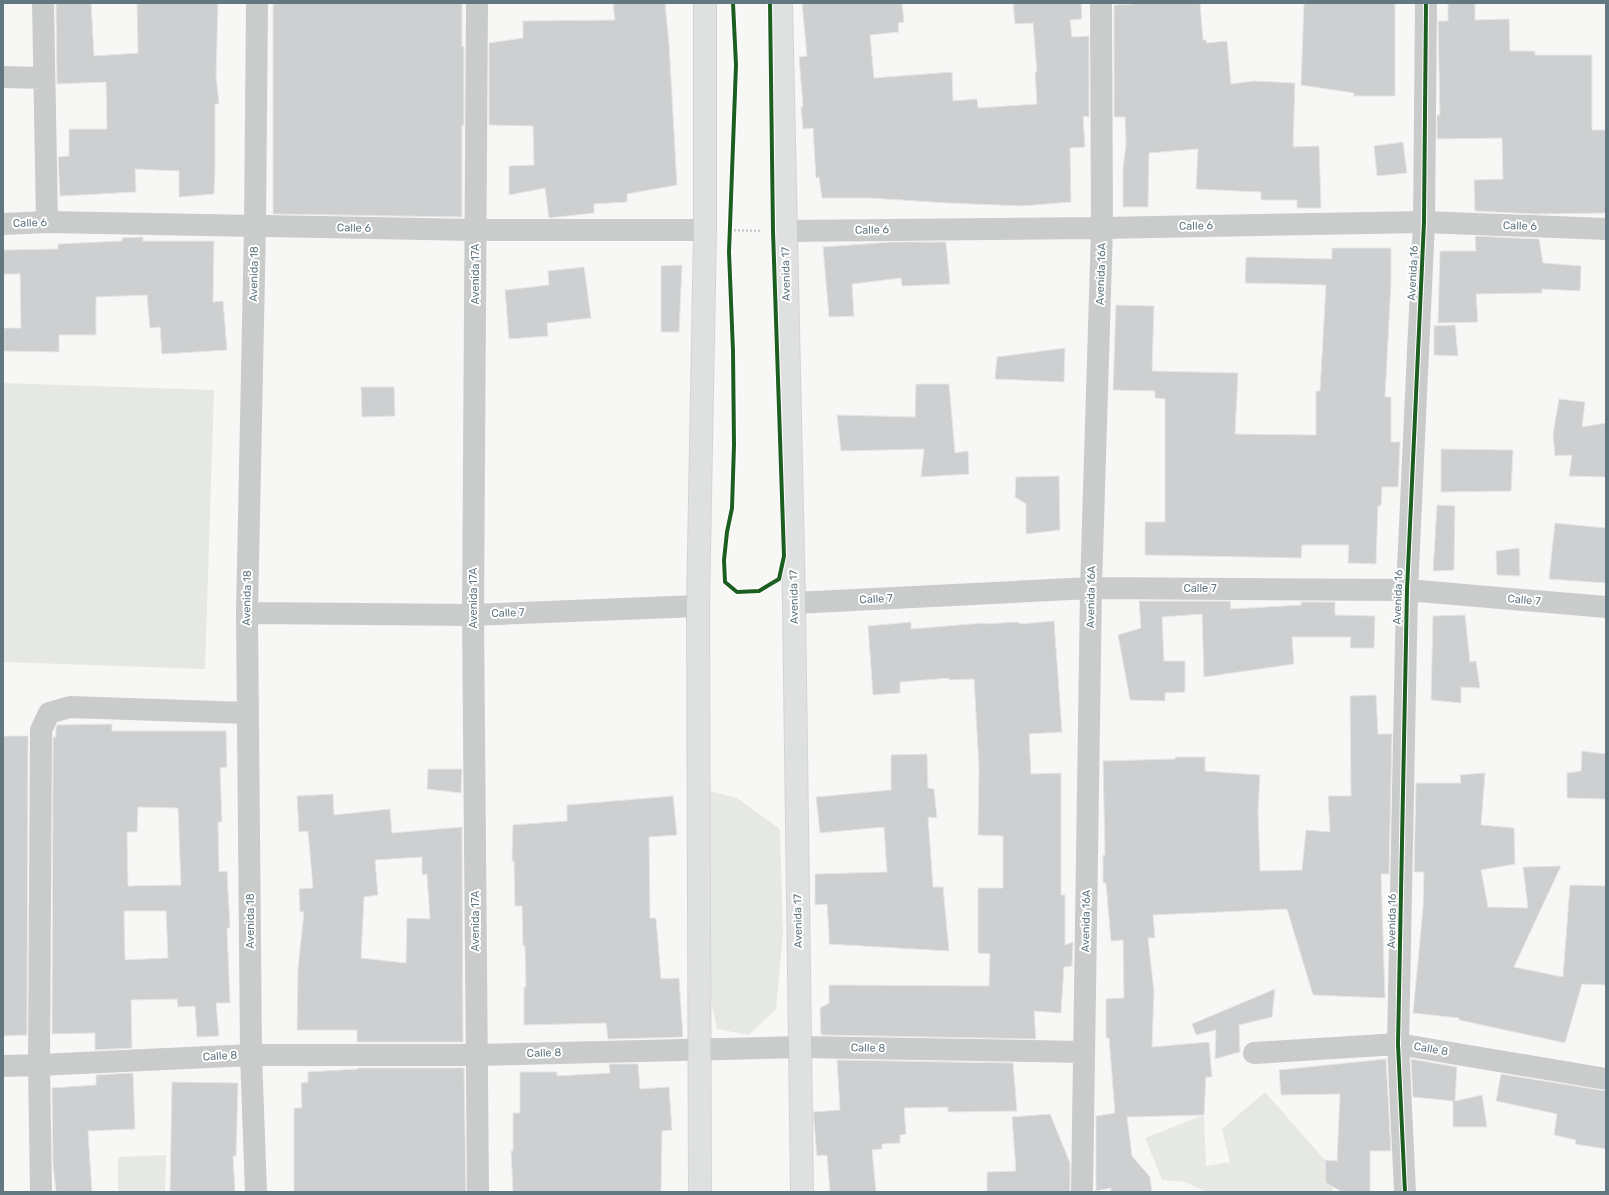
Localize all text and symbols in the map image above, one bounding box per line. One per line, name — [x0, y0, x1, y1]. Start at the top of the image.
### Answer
street label: Calle 6 — [13, 216, 48, 230]
street label: Calle 6 — [1179, 219, 1214, 233]
street label: Calle 6 — [1503, 219, 1538, 233]
street label: Calle 6 — [337, 221, 372, 235]
street label: Calle 6 — [855, 223, 890, 237]
street label: Avenida 16A — [1093, 242, 1109, 305]
street label: Avenida 17A — [469, 243, 482, 304]
street label: Avenida 16 — [1405, 245, 1421, 301]
street label: Avenida 18 — [247, 246, 261, 302]
street label: Avenida 17 — [779, 247, 793, 301]
street label: Avenida 16A — [1084, 565, 1098, 628]
street label: Avenida 17A — [467, 567, 480, 628]
street label: Avenida 16 — [1391, 569, 1405, 625]
street label: Avenida 18 — [240, 570, 254, 626]
street label: Avenida 17 — [787, 570, 801, 624]
street label: Calle 7 — [1183, 582, 1217, 595]
street label: Calle 7 — [859, 592, 893, 606]
street label: Calle 7 — [1507, 592, 1541, 608]
street label: Calle 7 — [491, 606, 525, 620]
street label: Avenida 16A — [1079, 889, 1093, 952]
street label: Avenida 17A — [469, 890, 482, 951]
street label: Avenida 18 — [244, 893, 257, 949]
street label: Avenida 16 — [1385, 893, 1399, 949]
street label: Avenida 17 — [791, 894, 805, 948]
street label: Calle 8 — [1413, 1040, 1449, 1058]
street label: Calle 8 — [851, 1041, 885, 1055]
street label: Calle 8 — [526, 1046, 562, 1060]
street label: Calle 8 — [202, 1049, 238, 1063]

